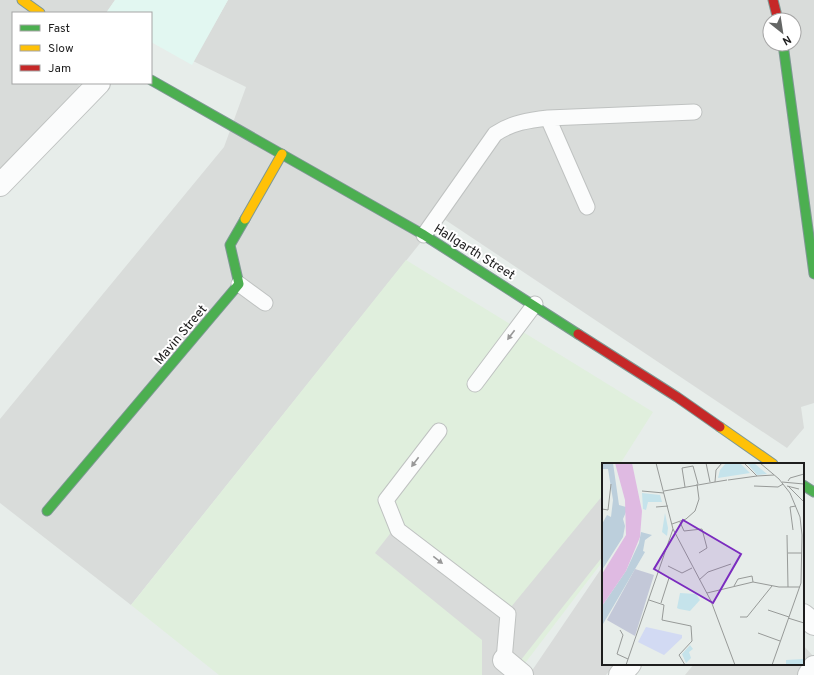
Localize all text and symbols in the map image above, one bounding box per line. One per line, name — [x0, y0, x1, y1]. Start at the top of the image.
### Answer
legend — [12, 12, 152, 84]
north arrow — [762, 12, 802, 52]
text: Fast — [48, 21, 70, 37]
text: N — [780, 32, 793, 48]
text: Slow — [48, 41, 74, 57]
text: Jam — [48, 61, 71, 77]
street label: Hallgarth Street — [430, 221, 518, 284]
street label: Mavin Street — [152, 302, 211, 368]
one-way arrow — [507, 330, 516, 341]
one-way arrow — [411, 457, 419, 468]
inset map — [602, 463, 804, 665]
one-way arrow — [433, 556, 444, 565]

